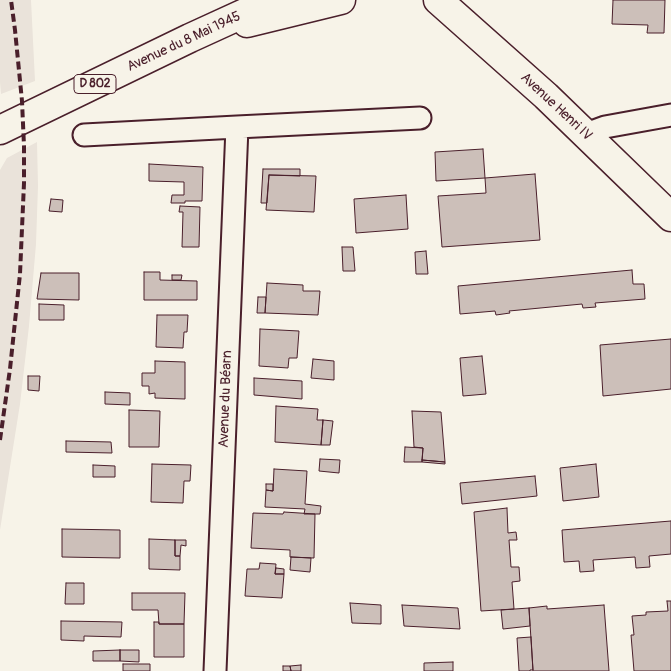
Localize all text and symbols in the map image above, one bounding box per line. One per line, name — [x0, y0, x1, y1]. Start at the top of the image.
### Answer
street label: Avenue du 8 Mai 1945 — [124, 8, 244, 76]
street label: Avenue Henri IV — [517, 70, 595, 144]
road number: D 802 — [74, 74, 116, 94]
street label: Avenue du Béarn — [216, 350, 236, 448]

